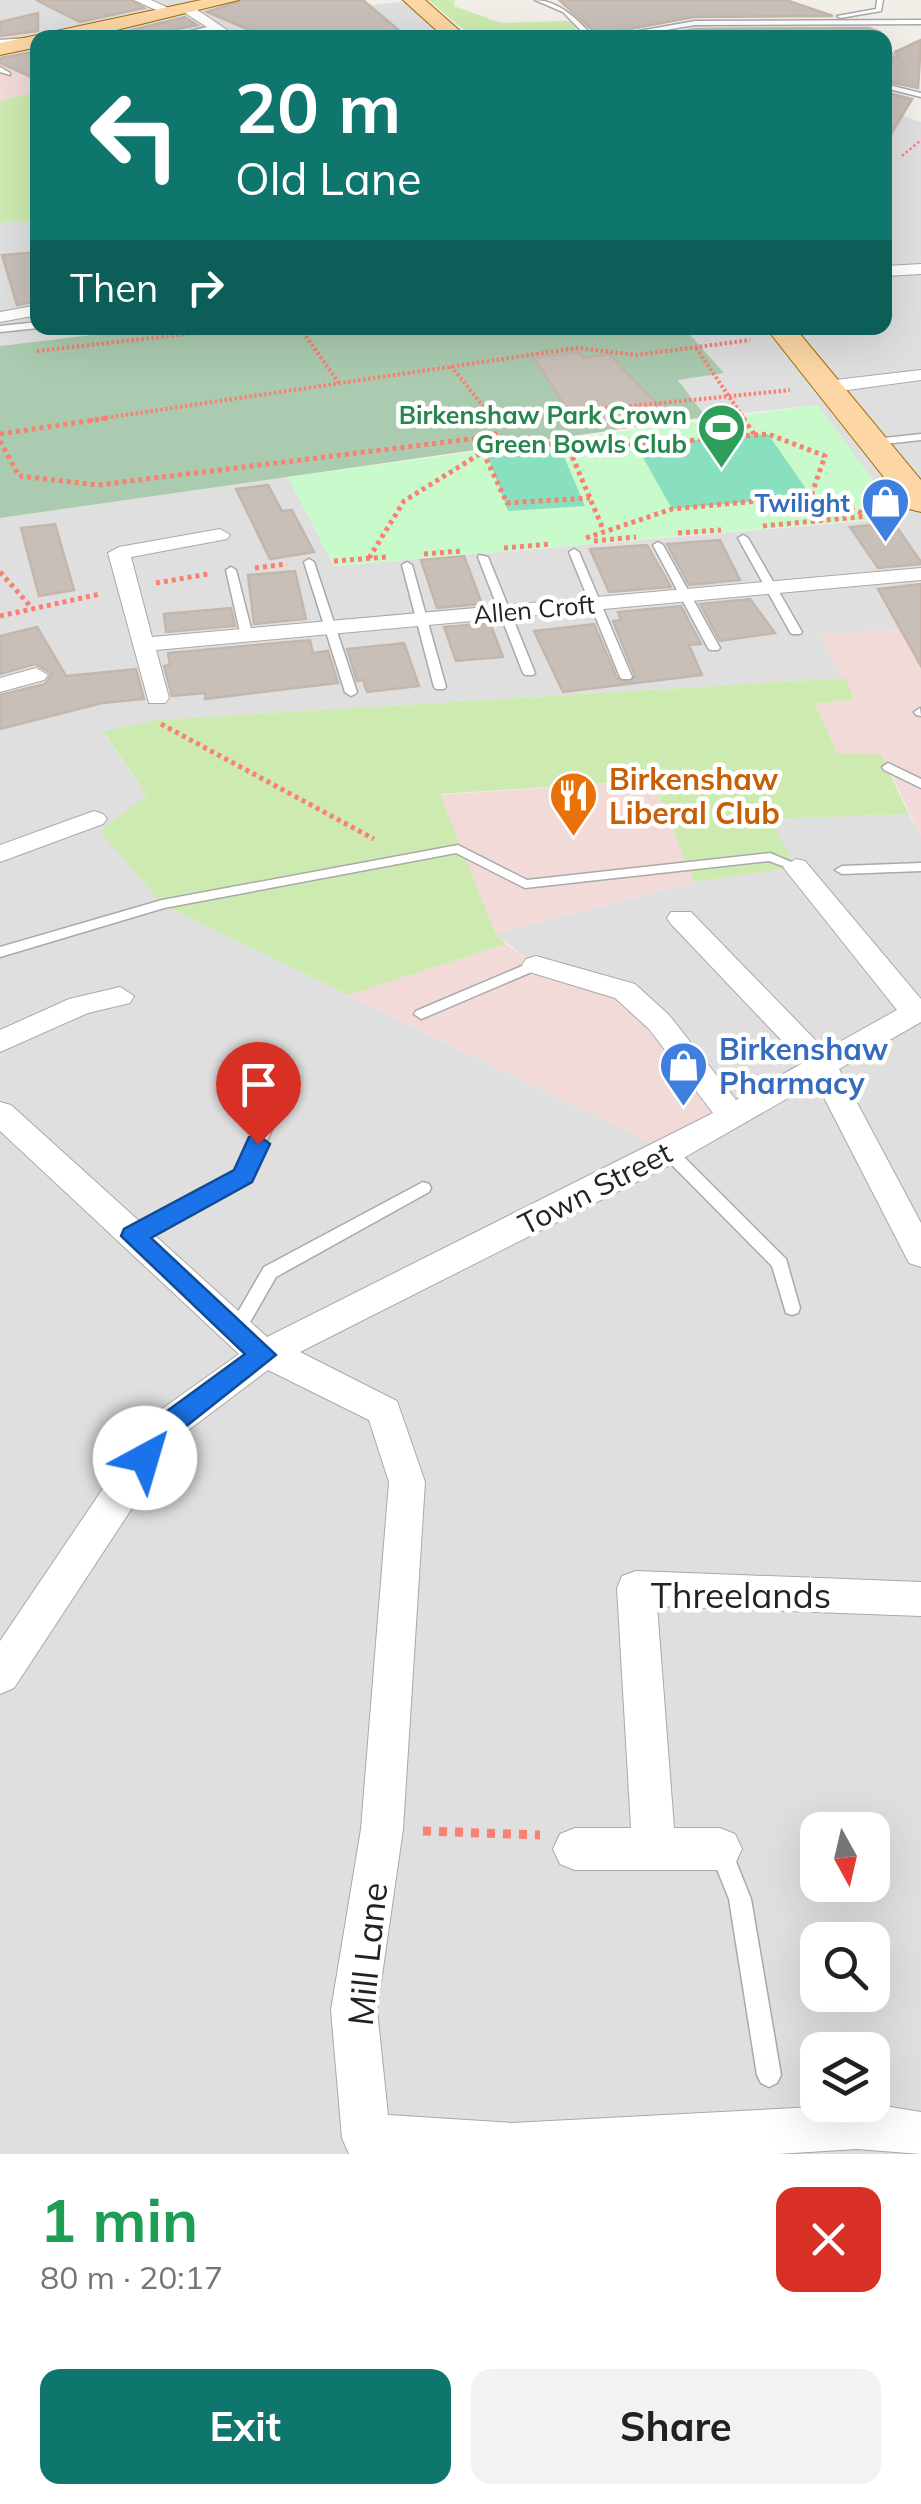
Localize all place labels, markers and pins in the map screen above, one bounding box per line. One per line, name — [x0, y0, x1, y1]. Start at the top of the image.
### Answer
place label: Birkenshaw Park Crown Green Bowls Club — [399, 399, 687, 459]
sports icon: Birkenshaw Park Crown Green Bowls Club — [696, 402, 748, 470]
shop icon: Twilight — [859, 476, 911, 544]
place label: Twilight — [754, 487, 851, 518]
place label: Birkenshaw Liberal Club — [609, 760, 780, 832]
restaurant icon: Birkenshaw Liberal Club — [548, 770, 600, 838]
place label: Birkenshaw Pharmacy — [719, 1030, 889, 1102]
shop icon: Birkenshaw Pharmacy — [658, 1040, 710, 1108]
pin — [216, 1042, 301, 1145]

